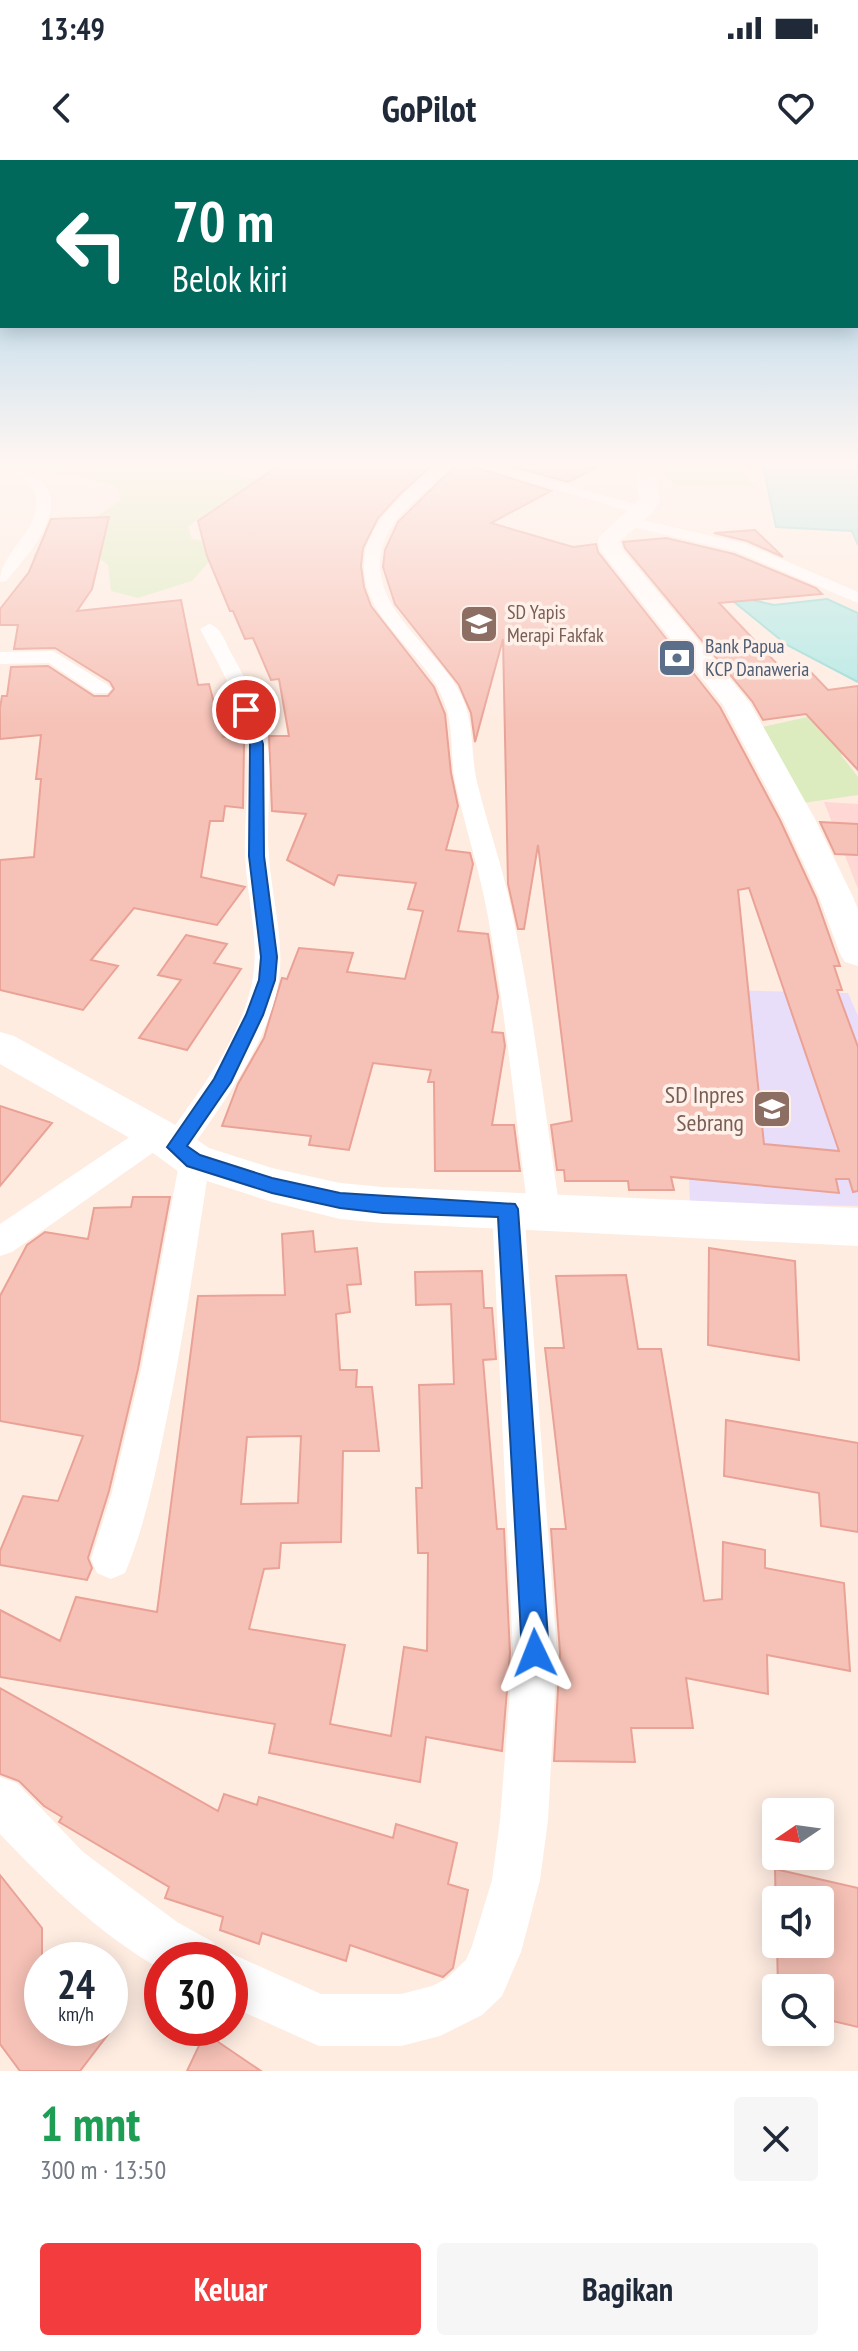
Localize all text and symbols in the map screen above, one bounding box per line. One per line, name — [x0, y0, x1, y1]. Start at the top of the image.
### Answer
text: 13:49 — [40, 9, 105, 48]
text: GoPilot — [382, 85, 476, 132]
icon: back — [40, 86, 84, 130]
icon: heart — [774, 86, 818, 130]
text: 70 m — [172, 185, 274, 257]
icon: left — [40, 192, 144, 296]
text: Belok kiri — [172, 255, 288, 302]
place label: SD Yapis Merapi Fakfak — [507, 599, 604, 648]
school or university icon: SD Yapis Merapi Fakfak — [458, 603, 500, 645]
place label: Bank Papua KCP Danaweria — [705, 633, 809, 682]
bank icon: Bank Papua KCP Danaweria — [656, 637, 698, 679]
pin — [212, 676, 280, 744]
icon: arrive — [224, 688, 268, 732]
place label: SD Inpres Sebrang — [665, 1079, 744, 1138]
school or university icon: SD Inpres Sebrang — [751, 1088, 793, 1130]
position arrow — [493, 1611, 577, 1695]
north arrow — [762, 1798, 834, 1870]
map controls — [762, 1798, 834, 2046]
button: sound — [762, 1886, 834, 1958]
speed limit sign: 30 — [144, 1942, 248, 2046]
text: 24 — [57, 1958, 95, 2010]
button: search — [762, 1974, 834, 2046]
text: km/h — [58, 2001, 94, 2027]
text: 1 mnt — [40, 2092, 140, 2154]
button: close — [734, 2097, 818, 2181]
text: 300 m · 13:50 — [40, 2153, 166, 2186]
button: Keluar — [40, 2243, 421, 2335]
button: Bagikan — [437, 2243, 818, 2335]

